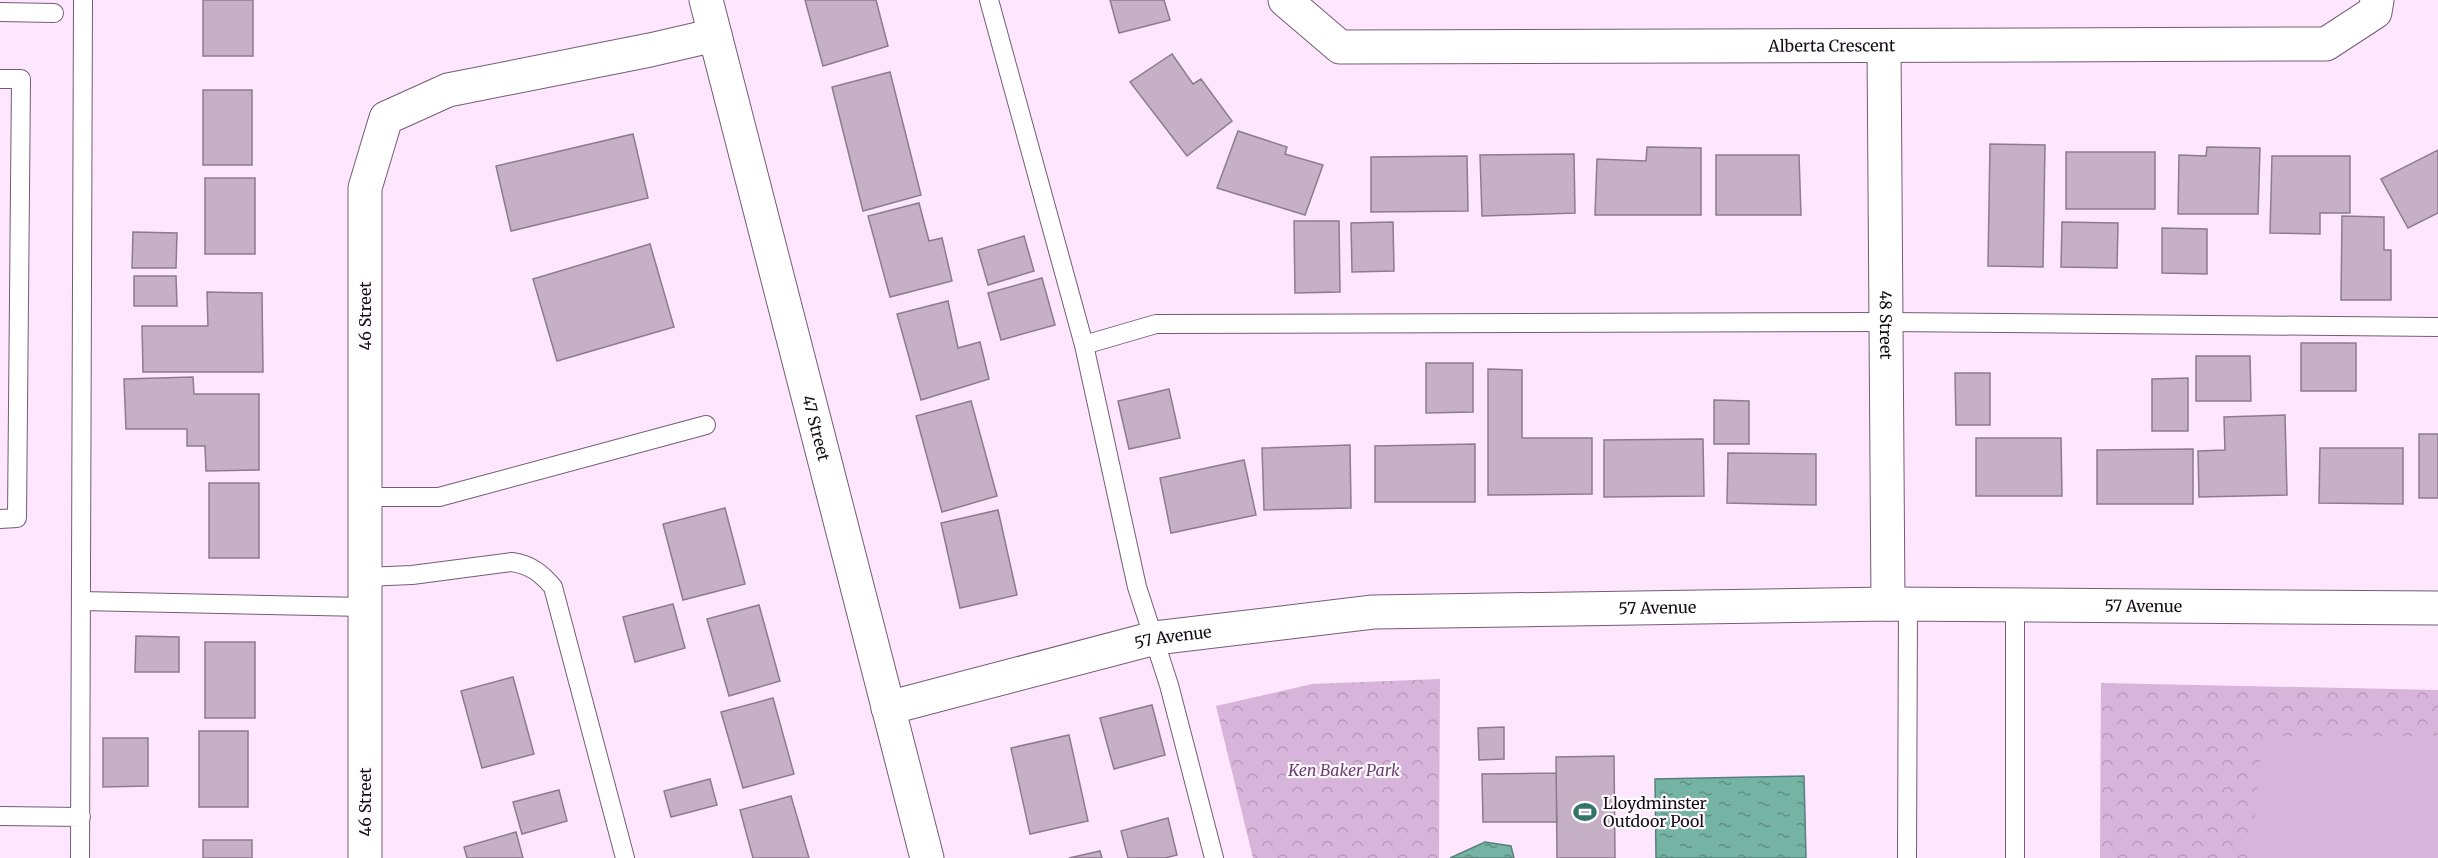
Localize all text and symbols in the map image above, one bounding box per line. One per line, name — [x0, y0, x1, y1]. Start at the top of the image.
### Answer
street label: Alberta Crescent — [1767, 35, 1896, 56]
street label: 46 Street — [355, 281, 375, 350]
street label: 48 Street — [1876, 290, 1896, 360]
street label: 47 Street — [798, 393, 834, 464]
street label: 57 Avenue — [2104, 596, 2182, 616]
street label: 57 Avenue — [1618, 597, 1696, 618]
street label: 57 Avenue — [1132, 621, 1213, 653]
park label: Ken Baker Park — [1287, 760, 1400, 780]
street label: 46 Street — [355, 767, 375, 836]
place label: Lloydminster Outdoor Pool — [1603, 793, 1707, 831]
sports icon: Lloydminster Outdoor Pool — [1572, 799, 1598, 825]

